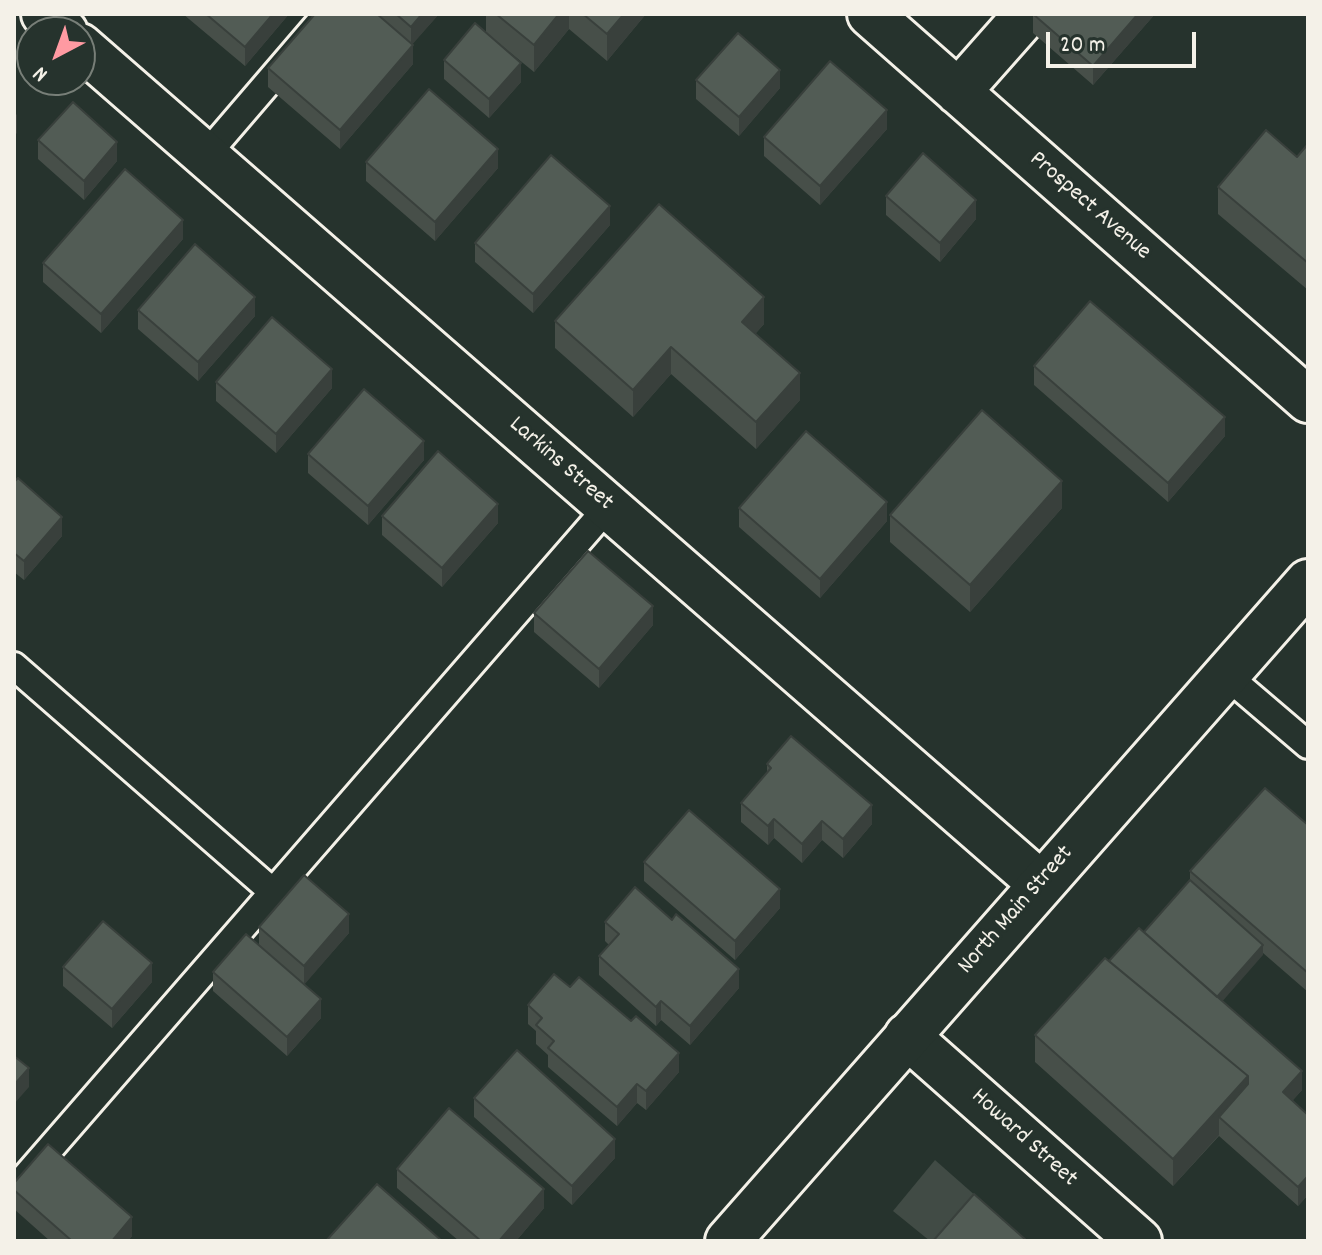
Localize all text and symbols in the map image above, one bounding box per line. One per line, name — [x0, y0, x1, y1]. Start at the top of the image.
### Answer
north arrow — [16, 16, 96, 96]
scale bar — [1050, 16, 1200, 66]
text: 20 m — [1060, 29, 1106, 63]
text: N — [27, 58, 56, 88]
street label: Prospect Avenue — [1022, 146, 1156, 268]
street label: Larkins Street — [502, 412, 618, 518]
street label: North Main Street — [953, 841, 1081, 981]
street label: Howard Street — [964, 1084, 1082, 1194]

